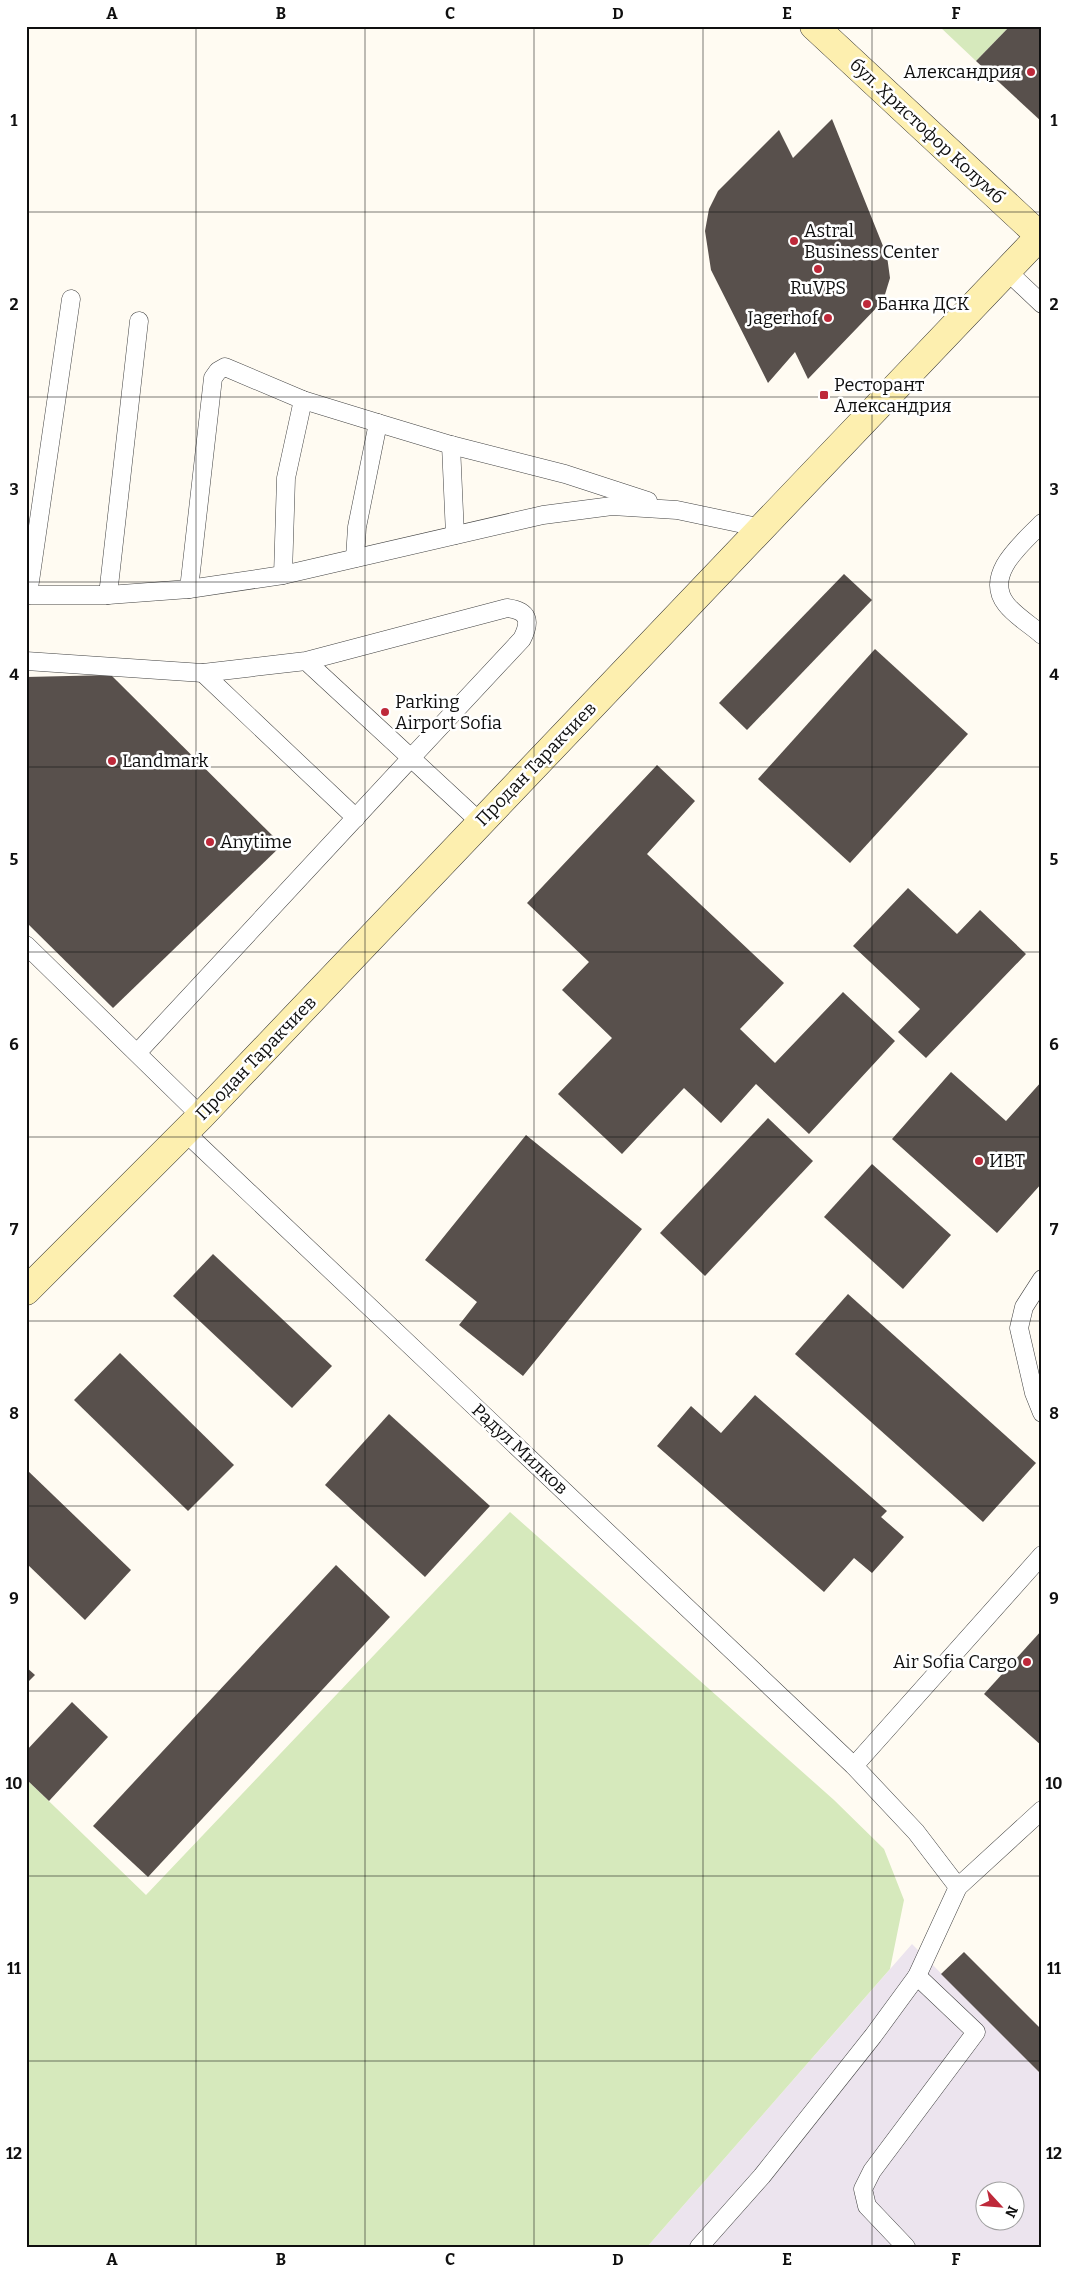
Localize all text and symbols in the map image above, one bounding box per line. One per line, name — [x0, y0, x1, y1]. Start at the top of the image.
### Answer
text: A — [106, 4, 118, 23]
text: B — [276, 4, 286, 23]
text: C — [445, 4, 455, 23]
text: D — [612, 4, 624, 23]
text: E — [782, 4, 792, 23]
text: F — [952, 4, 961, 23]
street label: бул. Христофор Колумб — [845, 54, 1009, 208]
place label: Александрия — [903, 61, 1021, 83]
marker: Александрия — [1025, 66, 1037, 78]
text: 1 — [11, 111, 18, 130]
text: 1 — [1051, 111, 1058, 130]
place label: Astral Business Center — [804, 220, 939, 263]
marker: Astral Business Center — [788, 235, 800, 247]
marker: RuVPS — [812, 263, 824, 275]
place label: RuVPS — [790, 277, 846, 299]
place label: Банка ДСК — [877, 293, 970, 315]
text: 2 — [9, 295, 19, 314]
text: 2 — [1049, 295, 1059, 314]
marker: Банка ДСК — [861, 298, 873, 310]
place label: Jagerhof — [746, 307, 820, 329]
marker: Jagerhof — [822, 312, 834, 324]
place label: Ресторант Александрия — [834, 374, 952, 417]
marker: Ресторант Александрия — [818, 389, 830, 401]
text: 3 — [9, 480, 19, 499]
text: 3 — [1049, 480, 1059, 499]
text: 4 — [9, 665, 19, 684]
text: 4 — [1049, 665, 1059, 684]
place label: Parking Airport Sofia — [395, 691, 502, 734]
street label: Продан Таракчиев — [471, 697, 601, 831]
marker: Parking Airport Sofia — [379, 706, 391, 718]
place label: Landmark — [122, 750, 209, 772]
marker: Landmark — [106, 755, 118, 767]
place label: Anytime — [220, 831, 292, 853]
marker: Anytime — [204, 836, 216, 848]
text: 5 — [10, 850, 19, 869]
text: 5 — [1050, 850, 1059, 869]
street label: Продан Таракчиев — [191, 991, 321, 1125]
text: 6 — [9, 1035, 19, 1054]
text: 6 — [1049, 1035, 1059, 1054]
place label: ИВТ — [989, 1150, 1025, 1172]
marker: ИВТ — [973, 1155, 985, 1167]
text: 7 — [10, 1220, 19, 1239]
text: 7 — [1050, 1220, 1059, 1239]
street label: Радул Милков — [467, 1399, 573, 1499]
text: 8 — [9, 1404, 19, 1423]
text: 8 — [1049, 1404, 1059, 1423]
text: 9 — [9, 1589, 19, 1608]
text: 9 — [1049, 1589, 1059, 1608]
place label: Air Sofia Cargo — [893, 1651, 1017, 1673]
marker: Air Sofia Cargo — [1021, 1656, 1033, 1668]
text: 10 — [5, 1774, 23, 1793]
text: 10 — [1045, 1774, 1063, 1793]
text: 11 — [7, 1959, 21, 1978]
text: 11 — [1047, 1959, 1061, 1978]
text: 12 — [6, 2144, 22, 2163]
text: 12 — [1046, 2144, 1062, 2163]
north arrow — [976, 2180, 1026, 2230]
text: N — [1001, 2203, 1021, 2220]
text: A — [106, 2250, 118, 2269]
text: B — [276, 2250, 286, 2269]
text: C — [445, 2250, 455, 2269]
text: D — [612, 2250, 624, 2269]
text: E — [782, 2250, 792, 2269]
text: F — [952, 2250, 961, 2269]

